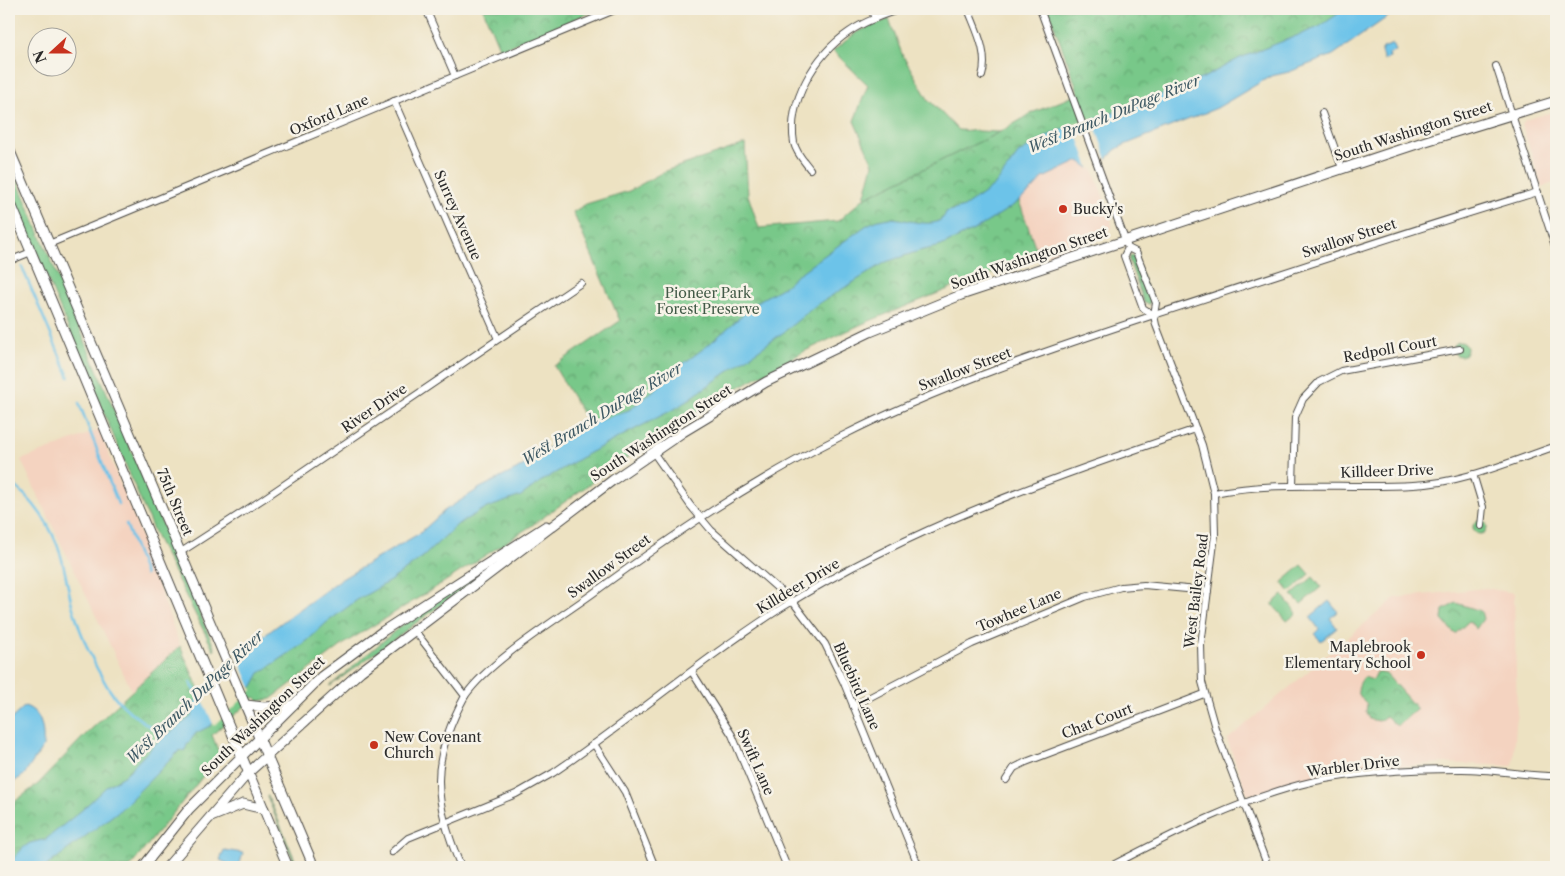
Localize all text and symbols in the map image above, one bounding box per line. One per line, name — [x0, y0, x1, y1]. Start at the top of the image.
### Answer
north arrow — [28, 28, 78, 78]
text: N — [29, 48, 50, 66]
water label: West Branch DuPage River — [1025, 70, 1204, 157]
street label: Oxford Lane — [287, 90, 371, 140]
street label: South Washington Street — [1332, 97, 1494, 165]
street label: Surrey Avenue — [430, 167, 486, 263]
place label: Bucky's — [1073, 200, 1123, 218]
marker: Bucky's — [1057, 203, 1069, 215]
street label: Swallow Street — [1300, 214, 1398, 262]
street label: South Washington Street — [948, 223, 1110, 293]
park label: Pioneer Park Forest Preserve — [657, 284, 760, 318]
street label: Redpoll Court — [1342, 332, 1438, 366]
street label: Swallow Street — [916, 343, 1014, 395]
water label: West Branch DuPage River — [518, 357, 687, 469]
street label: River Drive — [338, 379, 410, 436]
street label: South Washington Street — [587, 381, 735, 485]
street label: Killdeer Drive — [1340, 460, 1434, 482]
street label: 75th Street — [153, 466, 197, 539]
street label: Swallow Street — [564, 530, 654, 602]
street label: West Bailey Road — [1180, 532, 1212, 650]
street label: Killdeer Drive — [753, 554, 843, 618]
street label: Towhee Lane — [974, 584, 1064, 636]
water label: West Branch DuPage River — [122, 625, 268, 768]
place label: Maplebrook Elementary School — [1285, 638, 1412, 672]
street label: Bluebird Lane — [830, 639, 884, 733]
marker: Maplebrook Elementary School — [1415, 649, 1427, 661]
street label: South Washington Street — [197, 652, 329, 780]
street label: Chat Court — [1059, 699, 1135, 743]
street label: Swift Lane — [733, 726, 779, 798]
place label: New Covenant Church — [384, 728, 482, 762]
marker: New Covenant Church — [368, 739, 380, 751]
street label: Warbler Drive — [1304, 751, 1401, 781]

